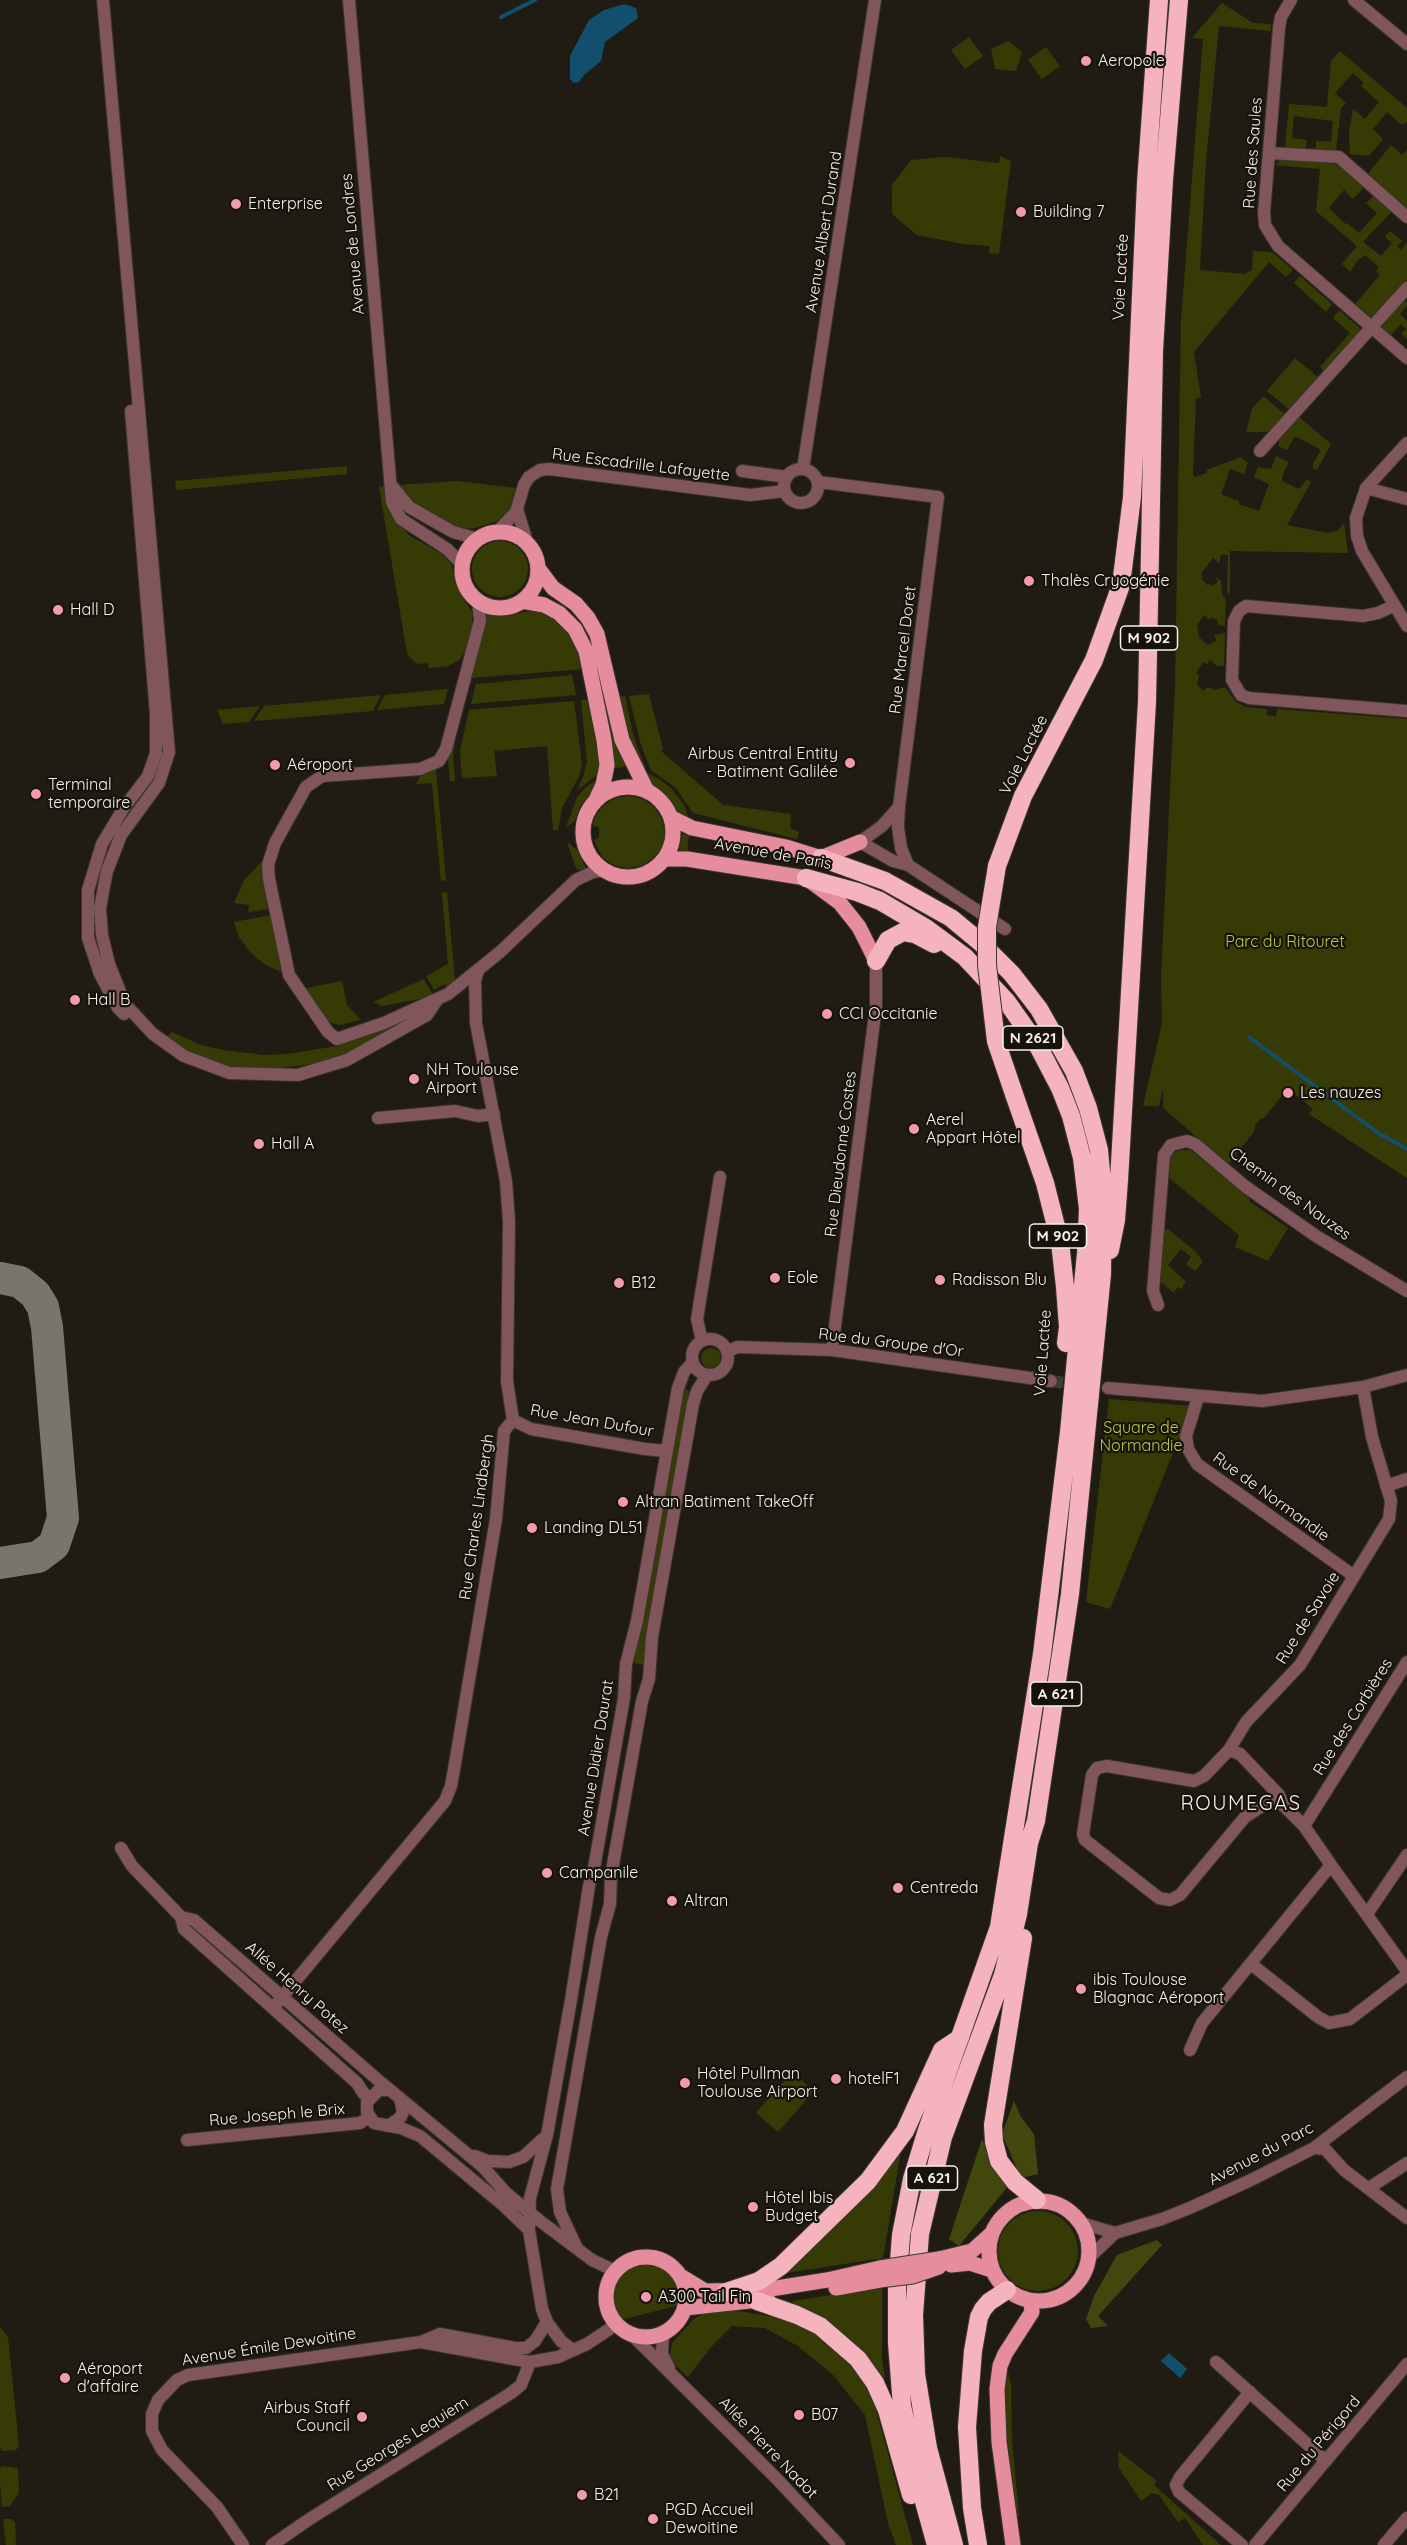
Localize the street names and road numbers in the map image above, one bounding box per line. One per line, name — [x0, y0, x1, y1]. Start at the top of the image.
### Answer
street label: Rue des Saules — [1240, 97, 1266, 209]
street label: Avenue Albert Durand — [802, 150, 846, 314]
street label: Avenue de Londres — [337, 173, 369, 315]
street label: Voie Lactée — [1109, 233, 1133, 321]
street label: Rue Escadrille Lafayette — [551, 445, 731, 485]
street label: Rue Marcel Doret — [886, 585, 920, 715]
road number: M 902 — [1120, 626, 1178, 650]
street label: Voie Lactée — [996, 712, 1052, 798]
street label: Avenue de Paris — [713, 834, 833, 874]
road number: N 2621 — [1003, 1026, 1063, 1050]
street label: Rue Dieudonné Costes — [821, 1070, 861, 1238]
street label: Chemin des Nauzes — [1226, 1144, 1354, 1244]
road number: M 902 — [1030, 1224, 1086, 1248]
street label: Voie Lactée — [1030, 1309, 1056, 1397]
street label: Rue du Groupe d'Or — [817, 1325, 965, 1361]
street label: Rue Jean Dufour — [529, 1401, 655, 1441]
street label: Rue Charles Lindbergh — [456, 1433, 498, 1601]
street label: Rue de Normandie — [1209, 1448, 1333, 1546]
street label: Rue de Savoie — [1272, 1568, 1344, 1668]
street label: Rue des Corbières — [1309, 1655, 1397, 1779]
street label: Avenue Didier Daurat — [574, 1679, 618, 1837]
road number: A 621 — [1030, 1682, 1082, 1706]
street label: Allée Henry Potez — [241, 1938, 353, 2038]
street label: Rue Joseph le Brix — [208, 2099, 346, 2131]
street label: Avenue du Parc — [1205, 2118, 1317, 2190]
road number: A 621 — [906, 2166, 958, 2190]
street label: Avenue Émile Dewoitine — [181, 2324, 357, 2370]
street label: Rue du Périgord — [1273, 2392, 1365, 2496]
street label: Rue Georges Lequiem — [324, 2393, 472, 2495]
street label: Allée Pierre Nadot — [715, 2393, 821, 2503]

